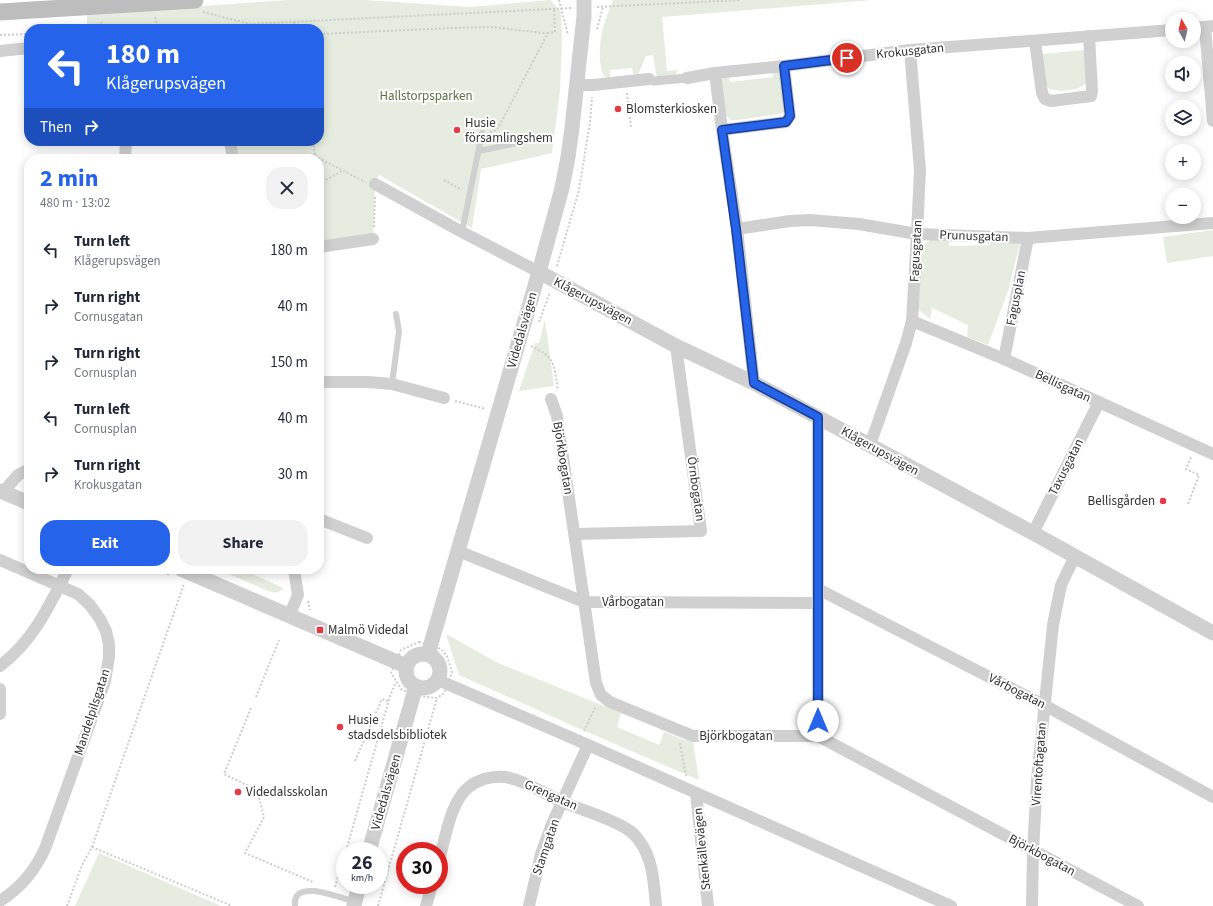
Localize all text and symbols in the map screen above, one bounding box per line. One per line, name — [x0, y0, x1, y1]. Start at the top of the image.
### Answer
north arrow — [1165, 12, 1201, 48]
map controls — [1165, 12, 1201, 224]
text: 180 m — [106, 34, 180, 74]
street label: Krokusgatan — [875, 38, 945, 64]
icon: left — [40, 40, 92, 92]
pin — [830, 41, 864, 75]
icon: arrive — [836, 47, 858, 69]
button: sound — [1165, 56, 1201, 92]
text: Klågerupsvägen — [106, 71, 226, 96]
park label: Hallstorpsparken — [379, 87, 473, 105]
place label: Blomsterkiosken — [626, 100, 717, 118]
button: layers — [1165, 100, 1201, 136]
marker: Blomsterkiosken — [613, 104, 623, 114]
place label: Husie församlingshem — [465, 114, 553, 147]
icon: right — [80, 116, 102, 138]
text: Then — [40, 117, 72, 138]
marker: Husie församlingshem — [452, 125, 462, 135]
button: + — [1165, 144, 1201, 180]
text: 2 min — [40, 161, 98, 196]
button: close — [266, 167, 308, 209]
button: − — [1165, 188, 1201, 224]
text: 480 m · 13:02 — [40, 194, 110, 212]
street label: Fagusgatan — [905, 220, 927, 282]
street label: Prunusgatan — [939, 226, 1009, 246]
text: Turn left — [74, 231, 130, 252]
icon: left — [40, 239, 62, 261]
text: 180 m — [270, 240, 308, 261]
text: Klågerupsvägen — [74, 252, 161, 270]
street label: Fagusplan — [1002, 269, 1030, 327]
street label: Klågerupsvägen — [550, 273, 636, 329]
text: Turn right — [74, 287, 140, 308]
street label: Videdalsvägen — [503, 290, 541, 370]
icon: right — [40, 295, 62, 317]
text: 40 m — [278, 296, 308, 317]
text: Cornusgatan — [74, 308, 143, 326]
text: Turn right — [74, 343, 140, 364]
icon: right — [40, 351, 62, 373]
text: 150 m — [270, 352, 308, 373]
text: Cornusplan — [74, 364, 137, 382]
street label: Bellisgatan — [1032, 365, 1094, 407]
text: Turn left — [74, 399, 130, 420]
icon: left — [40, 407, 62, 429]
text: 40 m — [278, 408, 308, 429]
text: Cornusplan — [74, 420, 137, 438]
street label: Björkbogatan — [548, 420, 578, 496]
street label: Klågerupsvägen — [838, 422, 922, 480]
street label: Taxusgatan — [1044, 436, 1088, 498]
text: Turn right — [74, 455, 140, 476]
street label: Örnbogatan — [683, 456, 709, 522]
icon: right — [40, 463, 62, 485]
text: 30 m — [278, 464, 308, 485]
text: Krokusgatan — [74, 476, 142, 494]
place label: Bellisgården — [1088, 492, 1155, 510]
marker: Bellisgården — [1158, 496, 1168, 506]
button: Exit — [40, 520, 170, 566]
button: Share — [178, 520, 308, 566]
street label: Vårbogatan — [602, 593, 664, 611]
place label: Malmö Videdal — [328, 621, 408, 639]
marker: Malmö Videdal — [315, 625, 325, 635]
street label: Mandelpilsgatan — [70, 667, 114, 757]
street label: Vårbogatan — [985, 669, 1049, 713]
position arrow — [797, 700, 839, 742]
place label: Husie stadsdelsbibliotek — [348, 711, 448, 744]
marker: Husie stadsdelsbibliotek — [335, 722, 345, 732]
street label: Virentoftagatan — [1027, 722, 1051, 806]
street label: Björkbogatan — [699, 727, 773, 745]
street label: Videdalsvägen — [367, 752, 405, 832]
street label: Grengatan — [522, 775, 580, 815]
place label: Videdalsskolan — [246, 783, 328, 801]
marker: Videdalsskolan — [233, 787, 243, 797]
street label: Stenkällevägen — [689, 807, 715, 891]
street label: Stamgatan — [528, 816, 564, 878]
street label: Björkbogatan — [1005, 830, 1079, 880]
speed limit sign: 30 — [396, 842, 448, 894]
text: 26 — [351, 849, 373, 877]
text: km/h — [351, 871, 373, 885]

